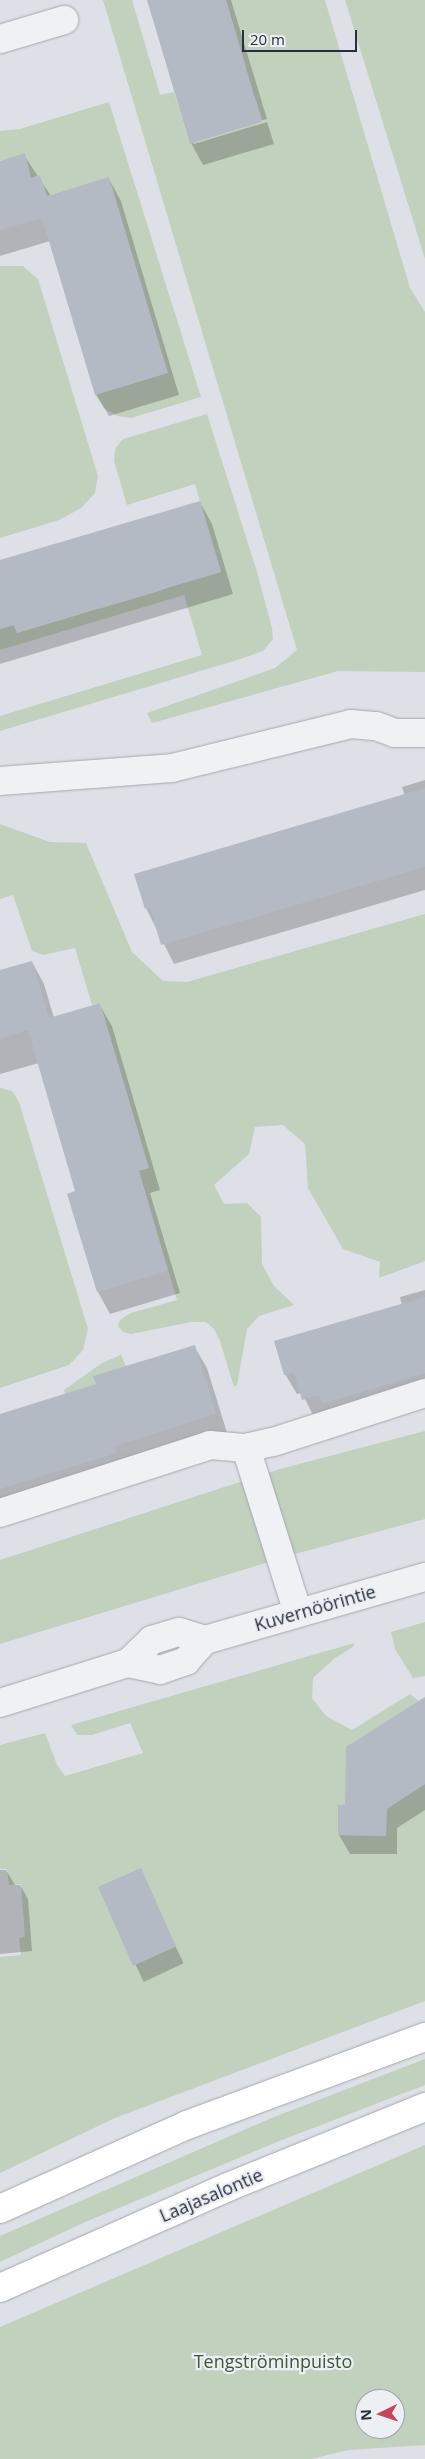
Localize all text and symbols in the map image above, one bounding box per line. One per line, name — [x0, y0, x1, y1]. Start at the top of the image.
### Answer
scale bar — [245, 20, 360, 52]
text: 20 m — [250, 29, 285, 49]
street label: Kuvernöörintie — [252, 1580, 378, 1636]
street label: Laajasalontie — [156, 2164, 266, 2226]
park label: Tengströminpuisto — [194, 2350, 352, 2372]
north arrow — [355, 2389, 405, 2439]
text: N — [356, 2409, 375, 2421]

